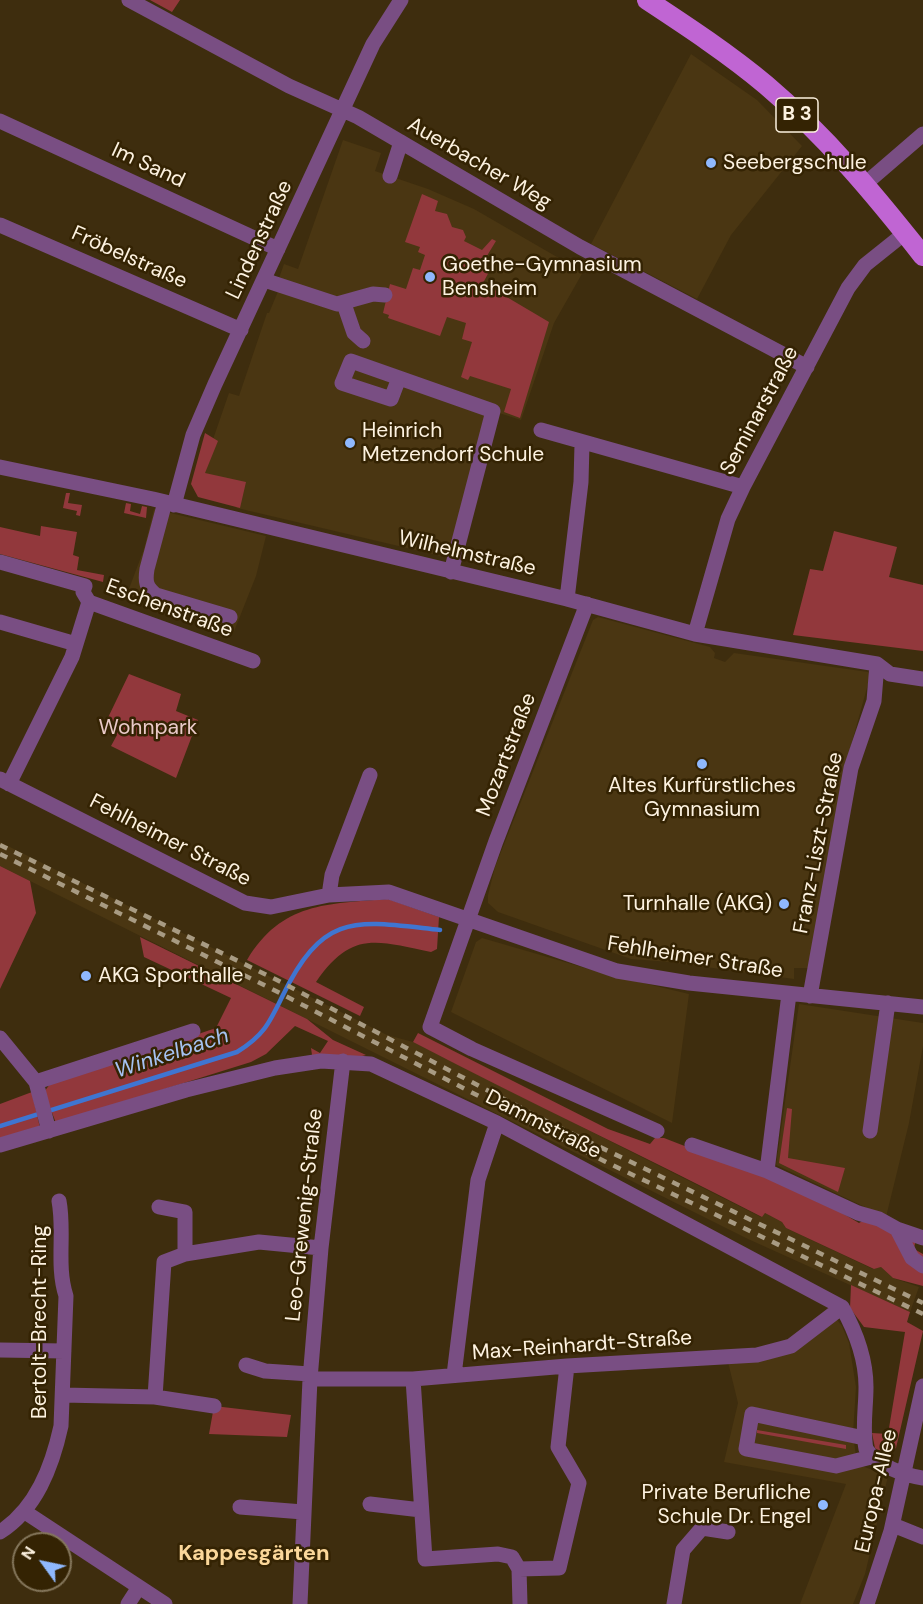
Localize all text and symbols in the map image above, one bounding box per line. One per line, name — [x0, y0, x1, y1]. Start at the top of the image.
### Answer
road number: B 3 — [776, 98, 818, 132]
street label: Auerbacher Weg — [402, 113, 556, 215]
street label: Im Sand — [107, 138, 189, 194]
place label: Seebergschule — [723, 150, 867, 176]
marker: Seebergschule — [704, 156, 718, 170]
street label: Lindenstraße — [221, 177, 299, 303]
street label: Fröbelstraße — [67, 221, 191, 295]
place label: Goethe-Gymnasium Bensheim — [442, 252, 642, 302]
marker: Goethe-Gymnasium Bensheim — [423, 270, 437, 284]
street label: Seminarstraße — [716, 342, 804, 480]
place label: Heinrich Metzendorf Schule — [362, 418, 544, 468]
marker: Heinrich Metzendorf Schule — [343, 436, 357, 450]
street label: Wilhelmstraße — [396, 526, 538, 582]
street label: Eschenstraße — [102, 574, 236, 644]
street label: Mozartstraße — [472, 690, 542, 820]
park label: Wohnpark — [99, 715, 197, 741]
street label: Franz-Liszt-Straße — [789, 750, 849, 936]
marker: Altes Kurfürstliches Gymnasium — [695, 757, 709, 771]
place label: Altes Kurfürstliches Gymnasium — [608, 773, 796, 823]
street label: Fehlheimer Straße — [85, 789, 255, 893]
place label: Turnhalle (AKG) — [623, 891, 772, 917]
marker: Turnhalle (AKG) — [777, 897, 791, 911]
street label: Fehlheimer Straße — [605, 932, 785, 984]
place label: AKG Sporthalle — [98, 963, 243, 989]
marker: AKG Sporthalle — [79, 969, 93, 983]
water label: Winkelbach — [112, 1023, 232, 1085]
street label: Dammstraße — [481, 1085, 605, 1165]
street label: Leo-Grewenig-Straße — [281, 1107, 329, 1323]
street label: Bertolt-Brecht-Ring — [27, 1225, 53, 1419]
street label: Max-Reinhardt-Straße — [471, 1326, 693, 1366]
street label: Europa-Allee — [851, 1427, 903, 1555]
place label: Private Berufliche Schule Dr. Engel — [642, 1480, 811, 1530]
marker: Private Berufliche Schule Dr. Engel — [816, 1498, 830, 1512]
north arrow — [12, 1532, 72, 1592]
district label: Kappesgärten — [178, 1541, 330, 1567]
text: N — [16, 1542, 40, 1564]

